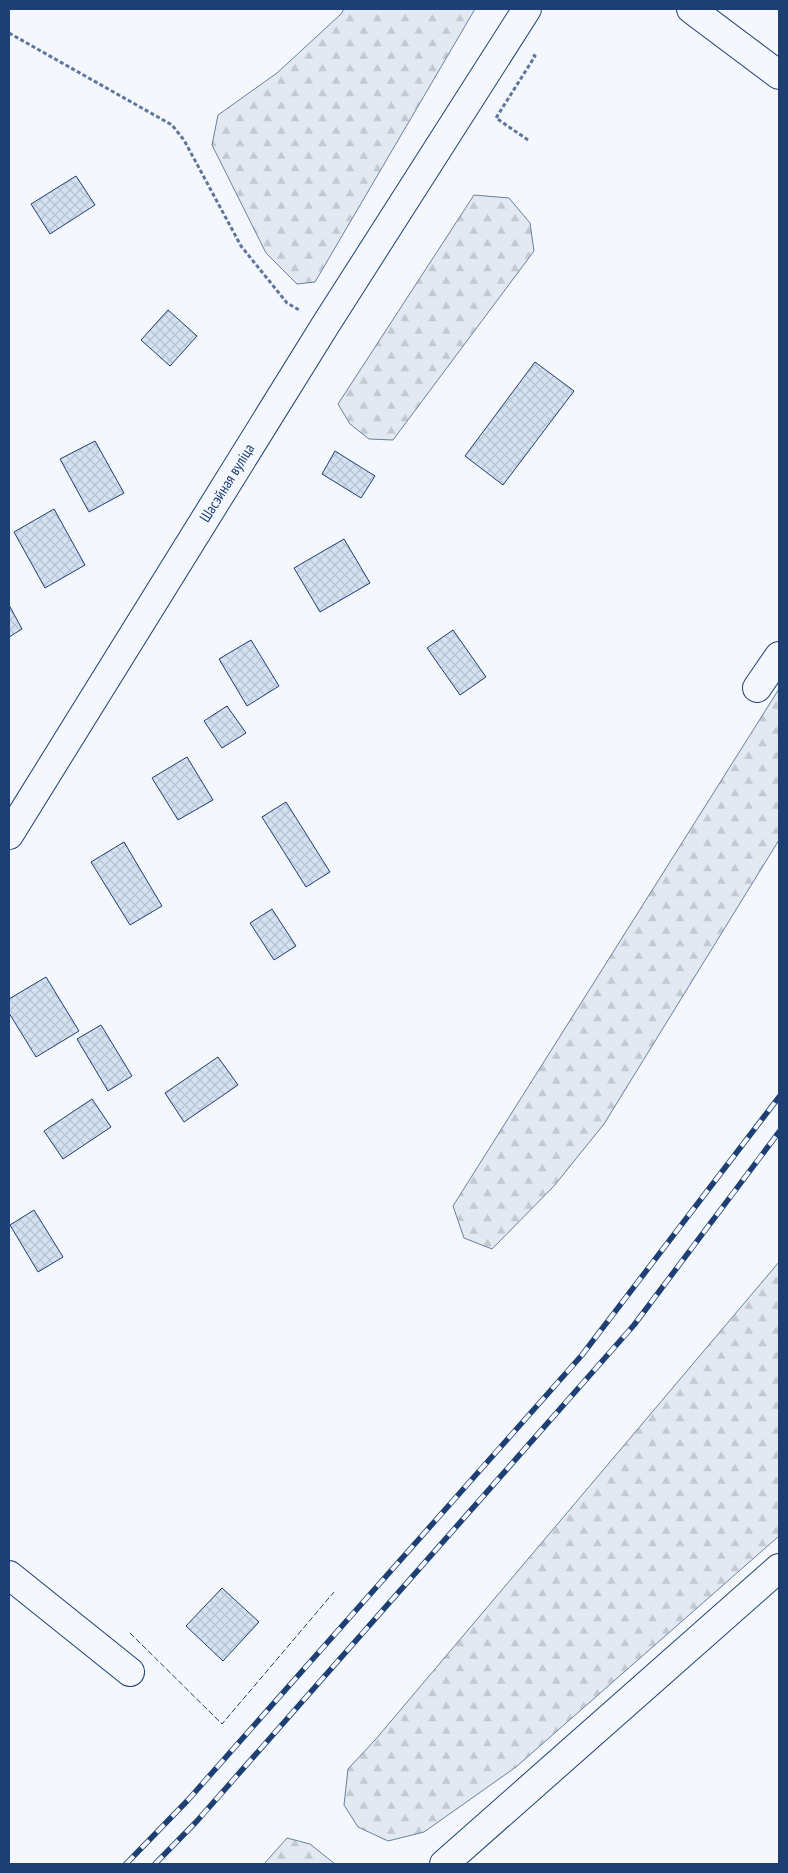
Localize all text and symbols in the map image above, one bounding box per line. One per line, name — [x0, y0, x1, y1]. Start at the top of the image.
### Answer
street label: Шасэйная вуліца — [195, 440, 258, 525]

